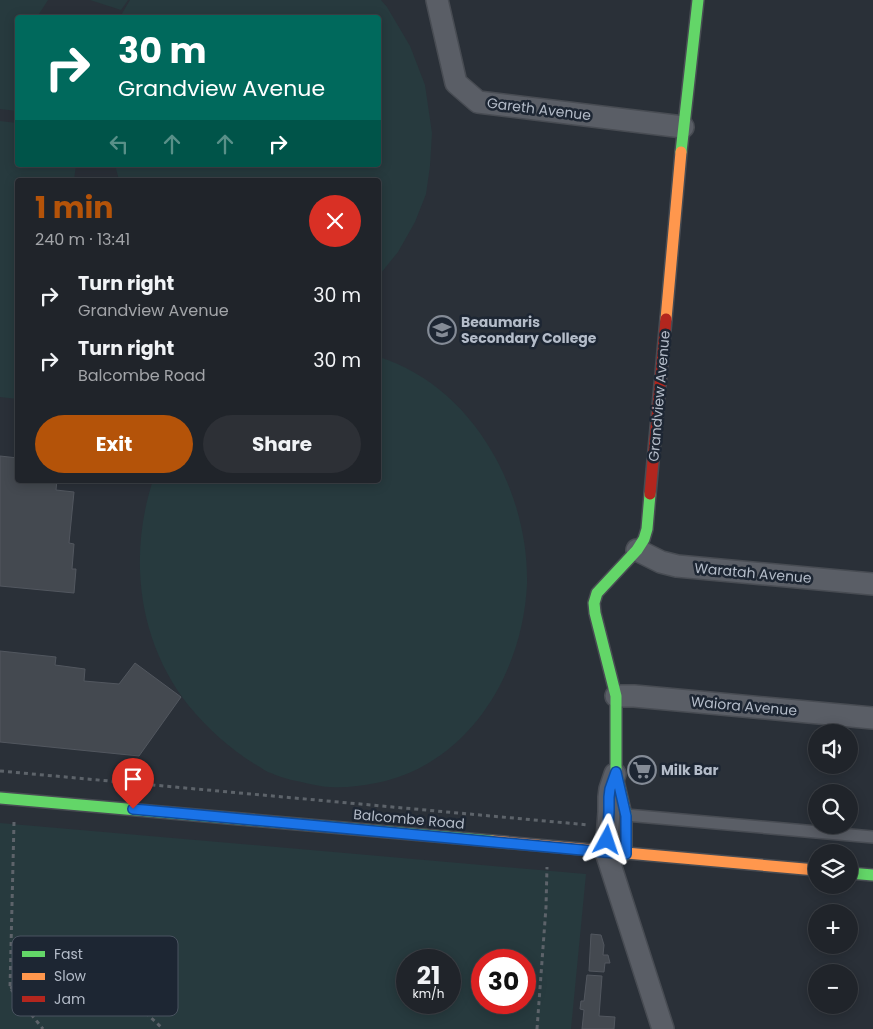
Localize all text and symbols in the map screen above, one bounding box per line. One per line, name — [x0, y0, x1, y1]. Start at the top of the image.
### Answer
text: 30 m — [118, 26, 206, 75]
icon: right — [35, 35, 100, 100]
text: Grandview Avenue — [118, 73, 325, 104]
street label: Gareth Avenue — [486, 93, 592, 125]
icon: left — [105, 130, 133, 158]
icon: ahead — [158, 130, 186, 158]
icon: ahead — [211, 130, 239, 158]
icon: right — [264, 130, 292, 158]
text: 1 min — [35, 186, 113, 229]
button: close — [309, 195, 361, 247]
text: 240 m · 13:41 — [35, 228, 130, 251]
text: Turn right — [78, 270, 174, 297]
icon: right — [35, 282, 63, 310]
text: 30 m — [313, 282, 361, 309]
text: Grandview Avenue — [78, 299, 229, 322]
place label: Beaumaris Secondary College — [461, 312, 597, 348]
school or university icon: Beaumaris Secondary College — [427, 315, 457, 345]
street label: Grandview Avenue — [643, 329, 675, 463]
text: Turn right — [78, 335, 174, 362]
icon: right — [35, 347, 63, 375]
text: 30 m — [313, 347, 361, 374]
text: Balcombe Road — [78, 364, 206, 387]
button: Exit — [35, 415, 193, 473]
button: Share — [203, 415, 361, 473]
street label: Waratah Avenue — [694, 558, 813, 588]
street label: Waiora Avenue — [690, 691, 798, 721]
map controls — [808, 724, 858, 1014]
button: sound — [808, 724, 858, 774]
supermarket icon: Milk Bar — [627, 755, 657, 785]
pin — [112, 758, 154, 809]
place label: Milk Bar — [661, 760, 718, 780]
icon: arrive — [119, 765, 147, 793]
button: search — [808, 784, 858, 834]
street label: Balcombe Road — [353, 804, 465, 834]
position arrow — [580, 813, 632, 865]
button: layers — [808, 844, 858, 894]
button: + — [808, 904, 858, 954]
legend — [12, 936, 178, 1016]
text: Fast — [54, 944, 83, 964]
speed limit sign: 30 — [471, 949, 536, 1014]
text: 21 — [417, 958, 440, 993]
button: − — [808, 964, 858, 1014]
text: Slow — [54, 966, 87, 986]
text: km/h — [413, 985, 444, 1002]
text: Jam — [54, 989, 85, 1009]

